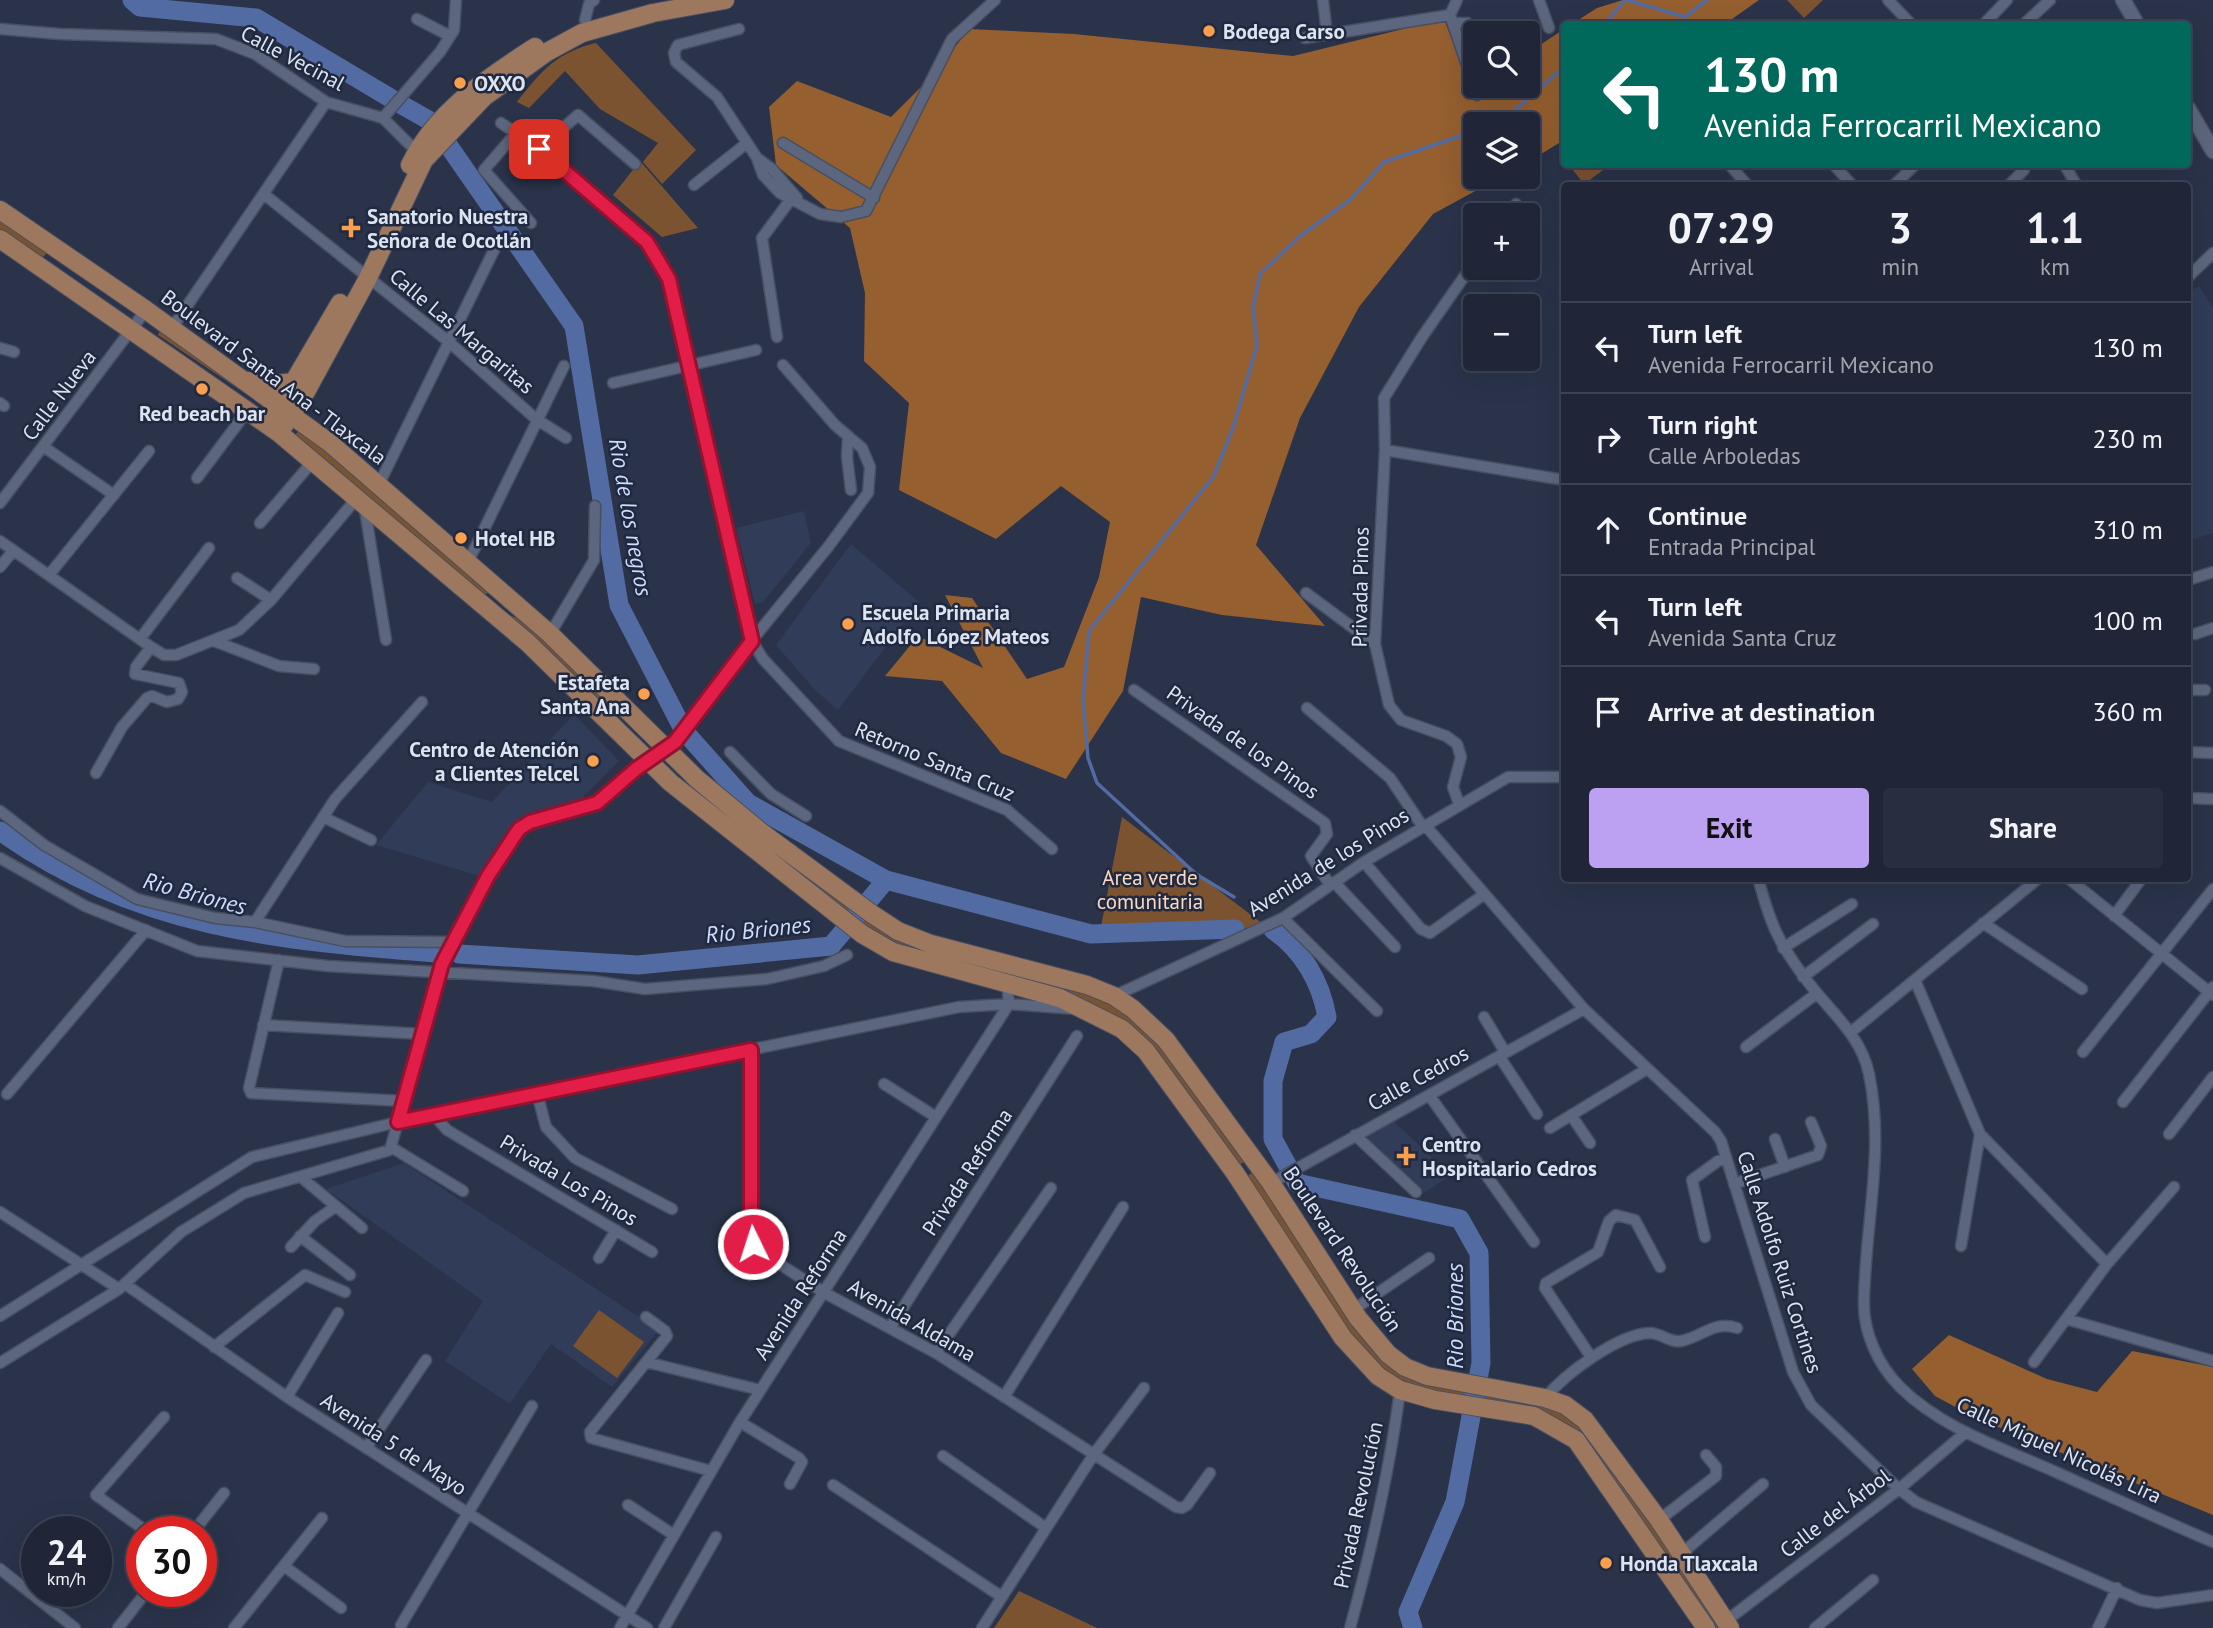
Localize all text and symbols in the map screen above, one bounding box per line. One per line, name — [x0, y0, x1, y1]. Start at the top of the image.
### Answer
place label: Bodega Carso — [1223, 18, 1345, 45]
street label: Calle Vecinal — [236, 19, 350, 97]
map controls — [1463, 21, 1540, 371]
button: search — [1463, 21, 1540, 98]
marker: Bodega Carso — [1201, 23, 1217, 39]
text: 130 m — [1704, 42, 1839, 106]
icon: left — [1589, 49, 1680, 140]
place label: OXXO — [474, 70, 526, 97]
marker: OXXO — [452, 75, 468, 91]
text: Avenida Ferrocarril Mexicano — [1704, 104, 2102, 146]
button: layers — [1463, 112, 1540, 189]
pin — [509, 119, 569, 179]
icon: arrive — [520, 130, 558, 168]
text: 07:29 — [1668, 200, 1775, 255]
text: 3 — [1888, 200, 1912, 255]
text: 1.1 — [2026, 200, 2084, 255]
place label: Sanatorio Nuestra Señora de Ocotlán — [367, 203, 531, 254]
button: + — [1463, 203, 1540, 280]
marker: Sanatorio Nuestra Señora de Ocotlán — [341, 218, 361, 238]
text: Arrival — [1689, 252, 1754, 281]
text: min — [1882, 252, 1919, 281]
text: km — [2040, 252, 2070, 281]
street label: Calle Las Margaritas — [384, 263, 540, 399]
street label: Boulevard Santa Ana - Tlaxcala — [156, 283, 392, 471]
button: − — [1463, 294, 1540, 371]
text: Turn left — [1648, 317, 1742, 350]
icon: left — [1589, 329, 1627, 367]
text: 130 m — [2092, 331, 2163, 364]
street label: Calle Nueva — [16, 344, 102, 446]
text: Avenida Ferrocarril Mexicano — [1648, 350, 1934, 379]
marker: Red beach bar — [194, 381, 210, 397]
place label: Red beach bar — [139, 400, 266, 427]
text: Turn right — [1648, 408, 1757, 441]
icon: right — [1589, 420, 1627, 458]
text: 230 m — [2092, 422, 2163, 455]
water label: Rio de los negros — [603, 436, 659, 599]
text: Calle Arboledas — [1648, 441, 1801, 470]
text: Continue — [1648, 499, 1747, 532]
icon: ahead — [1589, 511, 1627, 549]
text: 310 m — [2092, 513, 2163, 546]
place label: Hotel HB — [475, 525, 555, 552]
street label: Privada Pinos — [1345, 526, 1375, 648]
marker: Hotel HB — [453, 530, 469, 546]
text: Entrada Principal — [1648, 532, 1816, 561]
text: Turn left — [1648, 590, 1742, 623]
place label: Escuela Primaria Adolfo López Mateos — [862, 599, 1050, 650]
icon: left — [1589, 602, 1627, 640]
text: 100 m — [2092, 604, 2163, 637]
marker: Escuela Primaria Adolfo López Mateos — [840, 616, 856, 632]
text: Avenida Santa Cruz — [1648, 623, 1837, 652]
place label: Estafeta Santa Ana — [540, 669, 630, 720]
street label: Privada de los Pinos — [1162, 679, 1324, 805]
marker: Estafeta Santa Ana — [636, 686, 652, 702]
icon: arrive — [1589, 693, 1627, 731]
text: Arrive at destination — [1648, 695, 1875, 728]
text: 360 m — [2092, 695, 2163, 728]
street label: Retorno Santa Cruz — [851, 715, 1019, 807]
place label: Centro de Atención a Clientes Telcel — [409, 736, 580, 787]
marker: Centro de Atención a Clientes Telcel — [585, 753, 601, 769]
button: Exit — [1589, 788, 1869, 868]
button: Share — [1883, 788, 2163, 868]
street label: Avenida de los Pinos — [1242, 802, 1414, 922]
park label: Area verde comunitaria — [1097, 864, 1203, 915]
water label: Rio Briones — [140, 865, 251, 921]
water label: Rio Briones — [704, 909, 813, 949]
street label: Calle Cedros — [1363, 1039, 1473, 1117]
street label: Privada Reforma — [916, 1103, 1018, 1241]
street label: Privada Los Pinos — [495, 1128, 643, 1232]
place label: Centro Hospitalario Cedros — [1422, 1131, 1597, 1182]
marker: Centro Hospitalario Cedros — [1396, 1146, 1416, 1166]
street label: Calle Adolfo Ruiz Cortines — [1731, 1148, 1829, 1376]
street label: Boulevard Revolución — [1278, 1161, 1408, 1337]
position arrow — [716, 1207, 790, 1281]
street label: Avenida Reforma — [748, 1223, 852, 1365]
water label: Rio Briones — [1440, 1262, 1469, 1369]
street label: Avenida Aldama — [843, 1272, 981, 1368]
street label: Avenida 5 de Mayo — [316, 1387, 472, 1501]
street label: Calle Miguel Nicolás Lira — [1952, 1391, 2166, 1509]
street label: Privada Revolución — [1327, 1419, 1389, 1591]
street label: Calle del Árbol — [1774, 1463, 1896, 1563]
speed limit sign: 30 — [126, 1516, 217, 1607]
text: 24 — [47, 1529, 86, 1575]
place label: Honda Tlaxcala — [1620, 1550, 1758, 1577]
marker: Honda Tlaxcala — [1598, 1555, 1614, 1571]
text: km/h — [47, 1567, 86, 1590]

